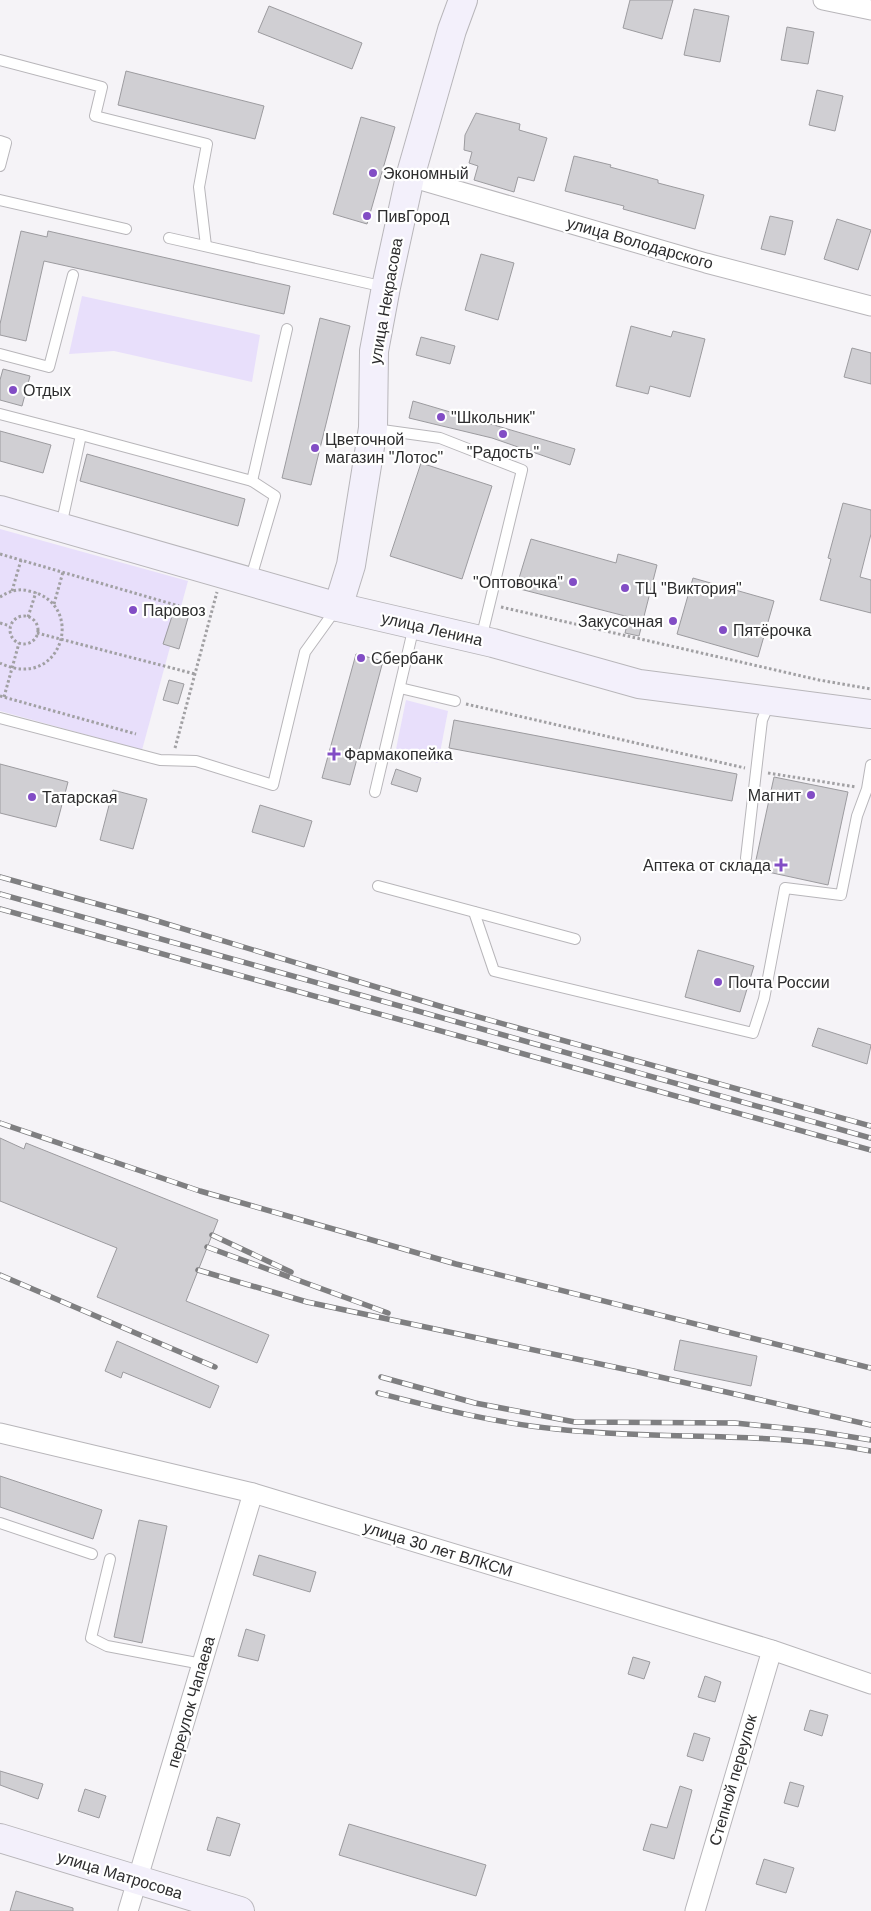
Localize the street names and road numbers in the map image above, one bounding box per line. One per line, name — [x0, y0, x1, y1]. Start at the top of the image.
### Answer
street label: улица Володарского — [565, 214, 715, 272]
street label: улица Некрасова — [367, 236, 405, 365]
street label: улица Ленина — [380, 609, 484, 649]
street label: улица 30 лет ВЛКСМ — [361, 1518, 515, 1580]
street label: переулок Чапаева — [164, 1634, 218, 1770]
street label: Степной переулок — [706, 1712, 760, 1848]
street label: улица Матросова — [55, 1848, 185, 1902]

